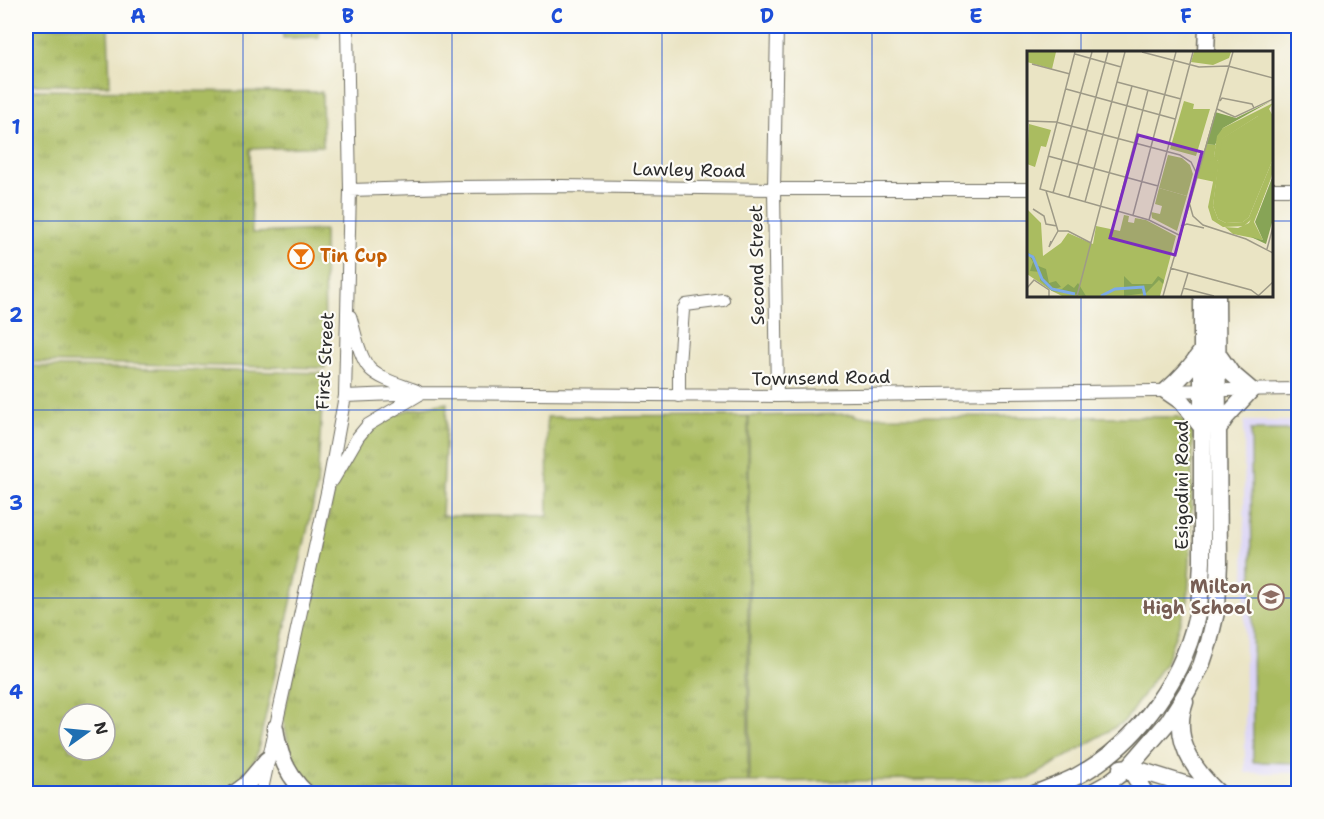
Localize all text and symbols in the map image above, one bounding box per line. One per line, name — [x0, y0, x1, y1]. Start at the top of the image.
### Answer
text: A — [130, 3, 146, 29]
text: B — [342, 3, 354, 29]
text: C — [551, 3, 563, 29]
text: D — [760, 3, 774, 29]
text: E — [969, 3, 983, 29]
text: F — [1180, 3, 1192, 29]
inset map — [1027, 51, 1273, 297]
text: 1 — [11, 114, 21, 140]
street label: Lawley Road — [632, 157, 746, 183]
street label: Second Street — [744, 204, 770, 326]
bar icon: Tin Cup — [286, 241, 316, 271]
place label: Tin Cup — [320, 244, 388, 268]
text: 2 — [9, 302, 23, 328]
street label: First Street — [310, 311, 340, 411]
street label: Townsend Road — [752, 365, 890, 391]
street label: Esigodini Road — [1170, 420, 1194, 550]
text: 3 — [9, 490, 23, 516]
place label: Milton High School — [1143, 575, 1252, 620]
school or university icon: Milton High School — [1256, 582, 1286, 612]
text: 4 — [9, 679, 23, 705]
north arrow — [57, 702, 117, 762]
text: N — [89, 719, 113, 737]

